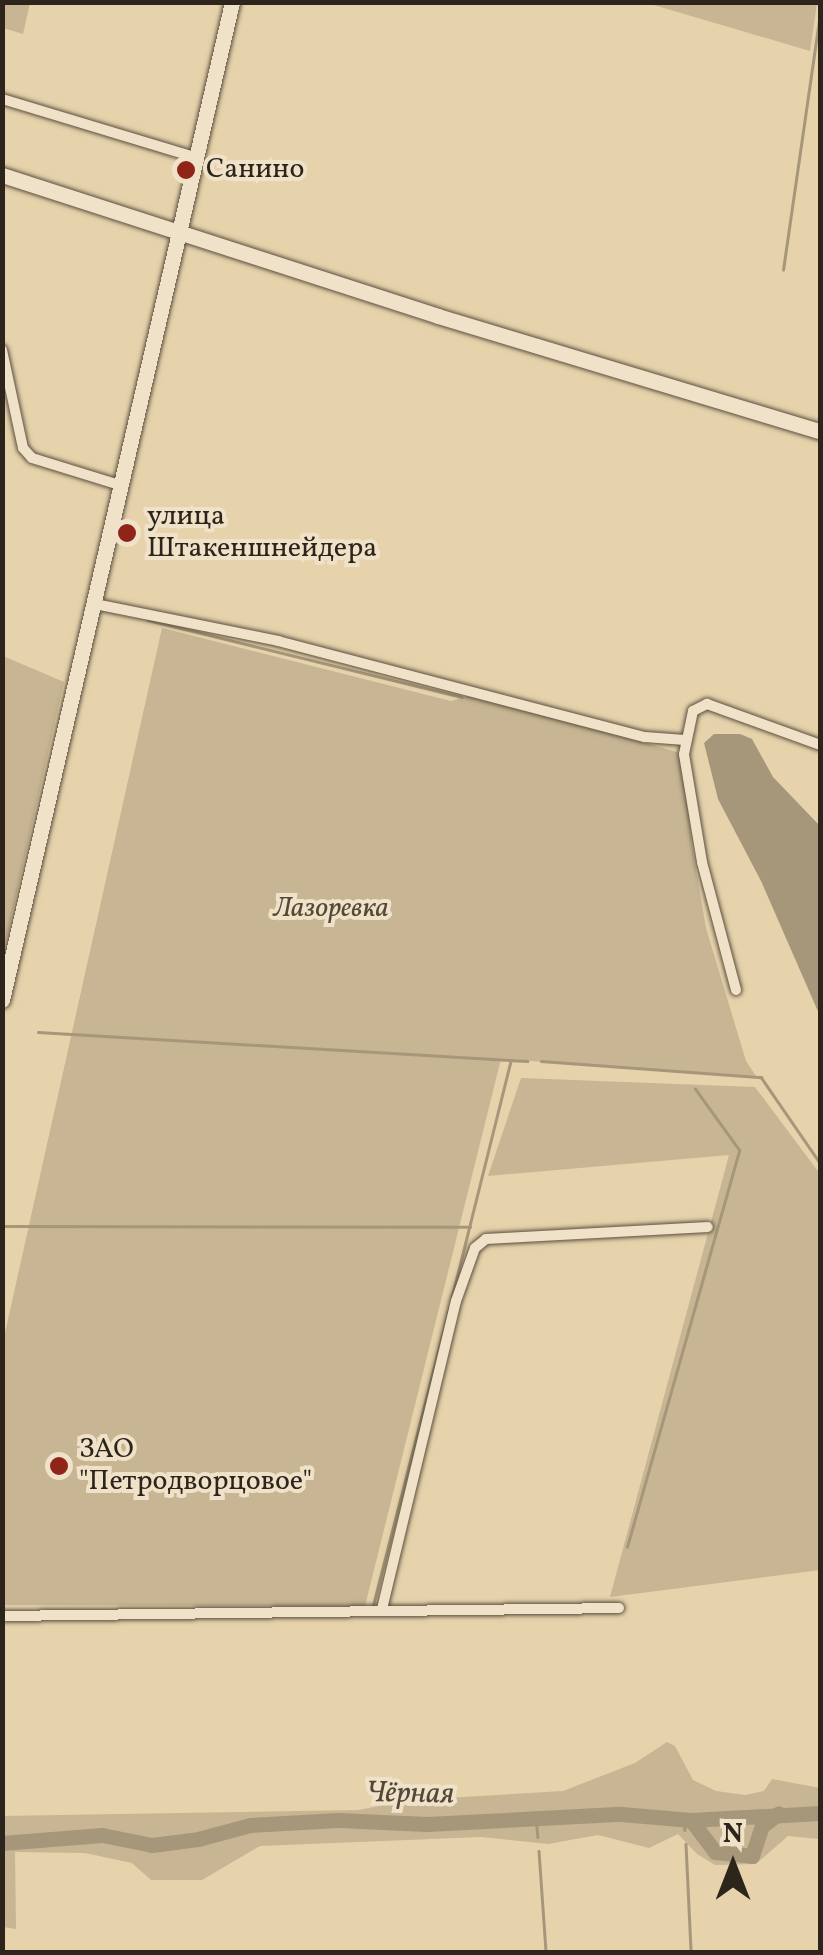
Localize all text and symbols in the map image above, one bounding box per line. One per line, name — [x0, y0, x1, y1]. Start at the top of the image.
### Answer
place label: Санино — [206, 153, 304, 187]
marker: Санино — [175, 159, 197, 181]
place label: улица Штакеншнейдера — [147, 500, 377, 566]
marker: улица Штакеншнейдера — [116, 522, 138, 544]
park label: Лазоревка — [273, 892, 389, 926]
place label: ЗАО "Петродворцовое" — [79, 1433, 312, 1499]
marker: ЗАО "Петродворцовое" — [48, 1455, 70, 1477]
water label: Чёрная — [366, 1775, 454, 1813]
north arrow — [683, 1815, 783, 1915]
text: N — [723, 1815, 743, 1854]

